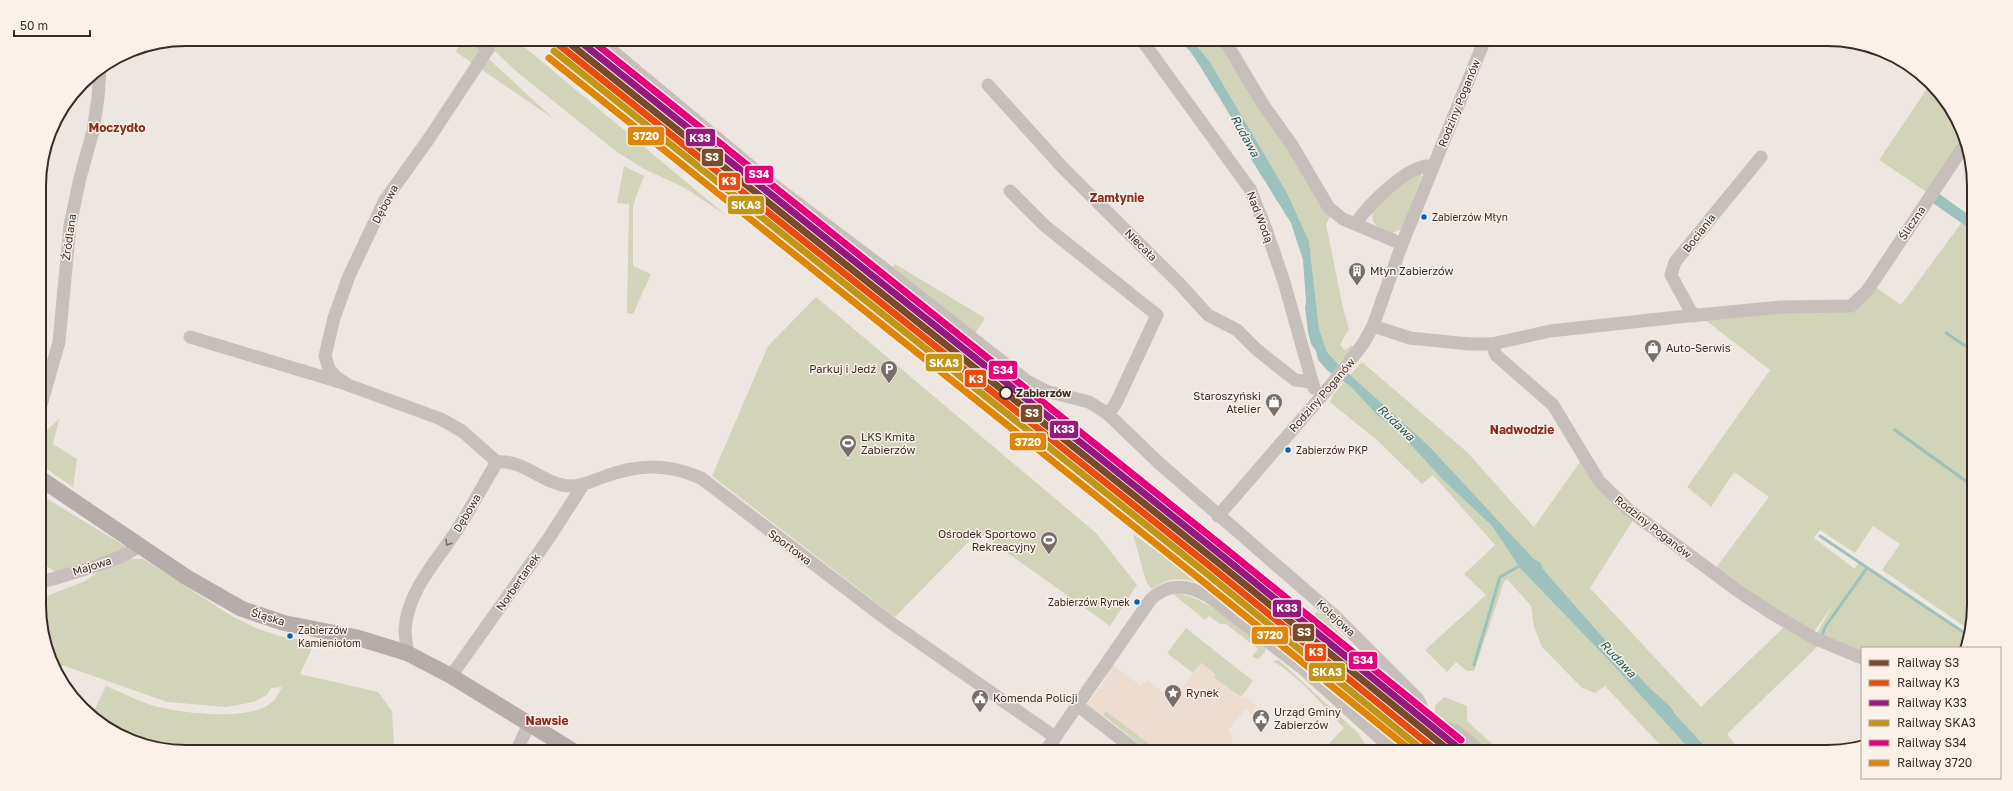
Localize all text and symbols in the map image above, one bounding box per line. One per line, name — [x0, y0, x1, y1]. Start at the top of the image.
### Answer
scale bar — [14, 12, 90, 38]
text: 50 m — [20, 18, 48, 33]
street label: Rodziny Poganów — [1435, 57, 1482, 149]
water label: Rudawa — [1228, 112, 1264, 160]
district label: Moczydło — [88, 120, 146, 135]
line badge: 3720 — [627, 126, 665, 146]
line badge: K33 — [685, 128, 716, 147]
text: 3720 — [633, 129, 659, 142]
text: K33 — [689, 131, 711, 144]
line badge: S3 — [701, 148, 724, 167]
text: S3 — [705, 150, 719, 163]
line badge: S34 — [744, 165, 774, 184]
text: S34 — [749, 167, 770, 180]
line badge: K3 — [718, 172, 741, 191]
text: K3 — [722, 174, 737, 187]
street label: Dębowa — [369, 182, 400, 225]
street label: Nad Wodą — [1245, 189, 1276, 244]
district label: Zamłynie — [1090, 190, 1144, 205]
line badge: SKA3 — [727, 195, 765, 215]
text: SKA3 — [731, 198, 761, 211]
street label: Śliczna — [1896, 203, 1928, 242]
place label: Zabierzów Młyn — [1432, 211, 1508, 223]
street label: Bociania — [1680, 211, 1718, 254]
marker: Zabierzów Młyn — [1419, 212, 1429, 222]
street label: Źródlana — [59, 213, 78, 261]
street label: Niecała — [1123, 226, 1160, 263]
building icon: Młyn Zabierzów — [1347, 261, 1367, 286]
place label: Młyn Zabierzów — [1370, 264, 1454, 277]
shop icon: Auto-Serwis — [1643, 338, 1663, 363]
place label: Auto-Serwis — [1666, 341, 1731, 354]
line badge: SKA3 — [925, 353, 963, 372]
street label: Rodziny Poganów — [1286, 355, 1357, 434]
text: SKA3 — [929, 356, 959, 369]
parking icon: Parkuj i Jedź — [879, 359, 899, 384]
line badge: S34 — [988, 360, 1018, 380]
place label: Parkuj i Jedź — [809, 362, 876, 375]
text: S34 — [993, 363, 1014, 376]
line badge: K3 — [964, 369, 987, 388]
text: K3 — [969, 372, 984, 385]
marker: Zabierzów — [999, 386, 1013, 400]
place label: Zabierzów — [1016, 386, 1072, 399]
place label: Staroszyński Atelier — [1193, 389, 1262, 415]
shop icon: Staroszyński Atelier — [1264, 392, 1284, 417]
water label: Rudawa — [1375, 401, 1419, 445]
line badge: S3 — [1020, 404, 1043, 423]
text: S3 — [1025, 406, 1039, 419]
line badge: K33 — [1049, 420, 1079, 439]
text: K33 — [1053, 422, 1075, 435]
district label: Nadwodzie — [1490, 422, 1554, 437]
place label: LKS Kmita Zabierzów — [861, 430, 915, 456]
line badge: 3720 — [1009, 432, 1047, 451]
sports icon: LKS Kmita Zabierzów — [838, 433, 858, 458]
text: 3720 — [1015, 435, 1041, 448]
place label: Zabierzów PKP — [1296, 444, 1368, 456]
marker: Zabierzów PKP — [1283, 445, 1293, 455]
street label: Dębowa — [450, 491, 483, 534]
street label: Rodziny Poganów — [1612, 493, 1694, 561]
street label: Sportowa — [766, 526, 814, 567]
place label: Ośrodek Sportowo Rekreacyjny — [938, 527, 1036, 553]
sports icon: Ośrodek Sportowo Rekreacyjny — [1039, 530, 1059, 555]
one-way arrow — [446, 539, 453, 546]
street label: Norbertanek — [493, 551, 542, 613]
street label: Majowa — [71, 553, 113, 578]
place label: Zabierzów Rynek — [1048, 596, 1130, 608]
street label: Kolejowa — [1314, 596, 1358, 639]
marker: Zabierzów Rynek — [1132, 597, 1142, 607]
line badge: K33 — [1272, 599, 1302, 618]
text: K33 — [1276, 601, 1298, 614]
street label: Śląska — [250, 605, 287, 628]
line badge: S3 — [1292, 623, 1315, 642]
place label: Zabierzów Kamieniołom — [298, 624, 361, 649]
text: S3 — [1297, 625, 1311, 638]
line badge: 3720 — [1251, 626, 1289, 645]
text: 3720 — [1257, 628, 1283, 641]
marker: Zabierzów Kamieniołom — [285, 631, 295, 641]
water label: Rudawa — [1597, 637, 1640, 681]
line badge: K3 — [1304, 643, 1327, 662]
text: K3 — [1309, 645, 1324, 658]
legend — [1861, 647, 2001, 779]
line badge: S34 — [1348, 651, 1378, 670]
text: S34 — [1353, 653, 1374, 666]
text: Railway S3 — [1897, 655, 1959, 670]
line badge: SKA3 — [1308, 662, 1346, 682]
text: SKA3 — [1312, 665, 1342, 678]
text: Railway K3 — [1897, 675, 1960, 690]
place icon: Rynek — [1163, 683, 1183, 708]
place label: Rynek — [1186, 686, 1219, 699]
public building icon: Komenda Policji — [970, 688, 990, 713]
place label: Komenda Policji — [993, 691, 1078, 704]
text: Railway K33 — [1897, 695, 1967, 710]
place label: Urząd Gminy Zabierzów — [1274, 705, 1341, 731]
public building icon: Urząd Gminy Zabierzów — [1251, 708, 1271, 733]
district label: Nawsie — [526, 713, 568, 728]
text: Railway SKA3 — [1897, 715, 1976, 730]
text: Railway S34 — [1897, 735, 1967, 750]
text: Railway 3720 — [1897, 755, 1972, 770]

